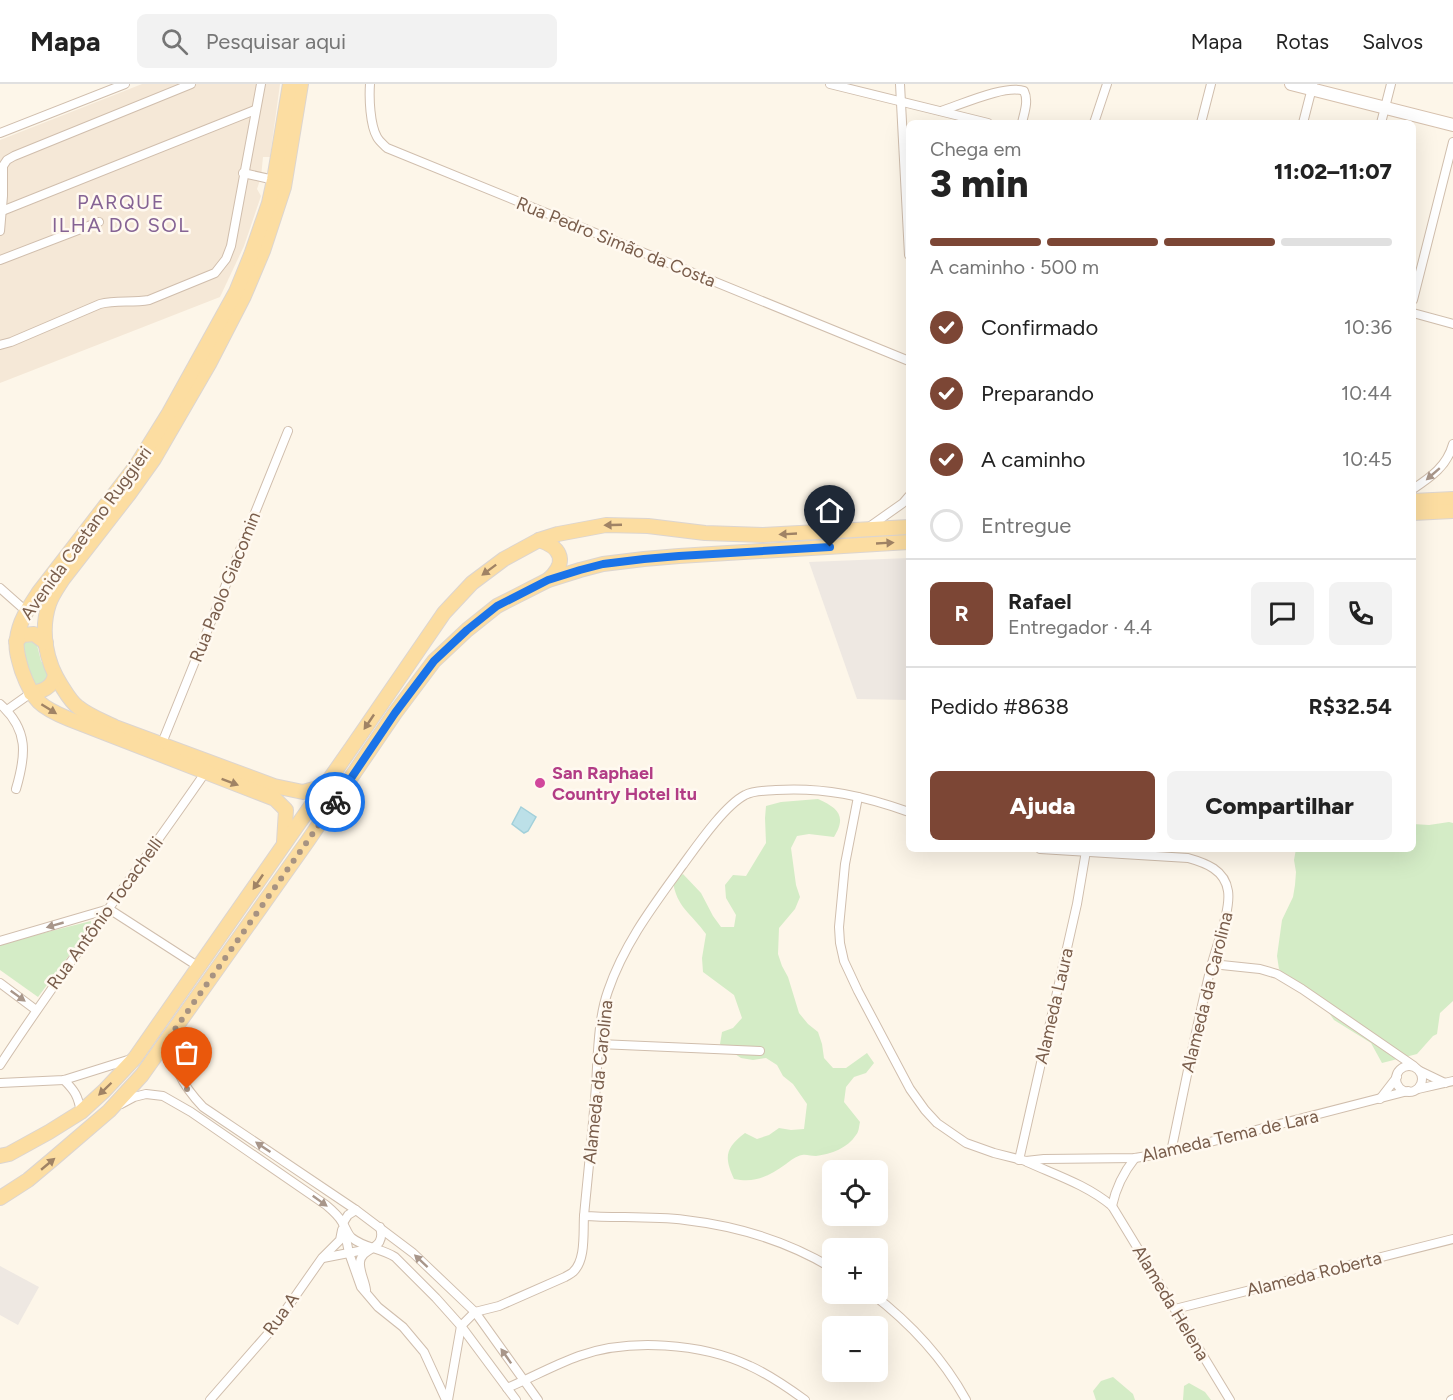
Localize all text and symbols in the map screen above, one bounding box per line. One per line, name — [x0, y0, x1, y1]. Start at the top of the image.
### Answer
search box — [137, 14, 557, 68]
text: Mapa — [30, 24, 101, 58]
icon: search — [158, 25, 191, 58]
text: Pesquisar aqui — [206, 28, 346, 55]
text: Mapa — [1191, 29, 1242, 54]
text: Rotas — [1275, 29, 1329, 54]
text: Salvos — [1362, 29, 1423, 54]
text: Chega em — [930, 137, 1021, 161]
text: 11:02–11:07 — [1274, 158, 1392, 185]
text: 3 min — [930, 160, 1028, 207]
district label: PARQUE ILHA DO SOL — [52, 190, 190, 237]
street label: Rua Pedro Simão da Costa — [513, 192, 719, 292]
text: A caminho · 500 m — [930, 255, 1099, 279]
icon: check — [930, 311, 963, 344]
text: Confirmado — [981, 314, 1098, 341]
text: 10:36 — [1344, 315, 1392, 339]
icon: check — [930, 377, 963, 410]
text: Preparando — [981, 380, 1094, 407]
text: 10:44 — [1341, 381, 1392, 405]
street label: Avenida Caetano Ruggieri — [16, 442, 156, 624]
icon: check — [930, 443, 963, 476]
text: A caminho — [981, 446, 1086, 473]
text: 10:45 — [1342, 447, 1392, 471]
one-way arrow — [1426, 467, 1441, 480]
pin — [804, 485, 855, 547]
icon: home — [813, 494, 846, 527]
street label: Rua Paolo Giacomin — [185, 509, 265, 665]
text: Entregue — [981, 512, 1071, 539]
one-way arrow — [604, 521, 623, 530]
one-way arrow — [778, 529, 797, 538]
one-way arrow — [875, 539, 894, 548]
one-way arrow — [481, 563, 497, 576]
button: chat — [1251, 582, 1314, 645]
button: phone — [1329, 582, 1392, 645]
text: Rafael — [1008, 588, 1072, 615]
text: R — [954, 600, 969, 627]
text: Entregador · 4.4 — [1008, 615, 1152, 639]
text: Pedido #8638 — [930, 693, 1069, 720]
text: R$32.54 — [1308, 693, 1392, 720]
one-way arrow — [41, 704, 57, 715]
one-way arrow — [363, 714, 375, 730]
place label: San Raphael Country Hotel Itu — [552, 762, 697, 805]
button: Ajuda — [930, 771, 1155, 840]
button: Compartilhar — [1167, 771, 1392, 840]
courier — [305, 772, 365, 832]
marker: San Raphael Country Hotel Itu — [533, 776, 547, 790]
one-way arrow — [221, 778, 239, 787]
icon: bike — [319, 786, 352, 819]
street label: Rua Antônio Tocachelli — [42, 832, 168, 994]
one-way arrow — [253, 874, 264, 890]
street label: Alameda da Carolina — [1176, 909, 1238, 1075]
one-way arrow — [46, 921, 64, 930]
street label: Alameda Laura — [1030, 946, 1078, 1066]
one-way arrow — [10, 990, 26, 1003]
street label: Alameda da Carolina — [578, 999, 618, 1165]
pin — [161, 1027, 212, 1089]
icon: bag — [170, 1036, 203, 1069]
one-way arrow — [98, 1082, 112, 1096]
street label: Alameda Tema de Lara — [1139, 1105, 1321, 1167]
one-way arrow — [255, 1141, 271, 1153]
one-way arrow — [40, 1158, 55, 1171]
map controls — [822, 1160, 888, 1382]
button: locate — [822, 1160, 888, 1226]
one-way arrow — [312, 1195, 328, 1207]
button: + — [822, 1238, 888, 1304]
street label: Alameda Helena — [1128, 1241, 1214, 1365]
street label: Alameda Roberta — [1244, 1247, 1384, 1301]
one-way arrow — [414, 1254, 428, 1268]
street label: Rua A — [258, 1288, 304, 1340]
button: − — [822, 1316, 888, 1382]
one-way arrow — [501, 1349, 513, 1364]

